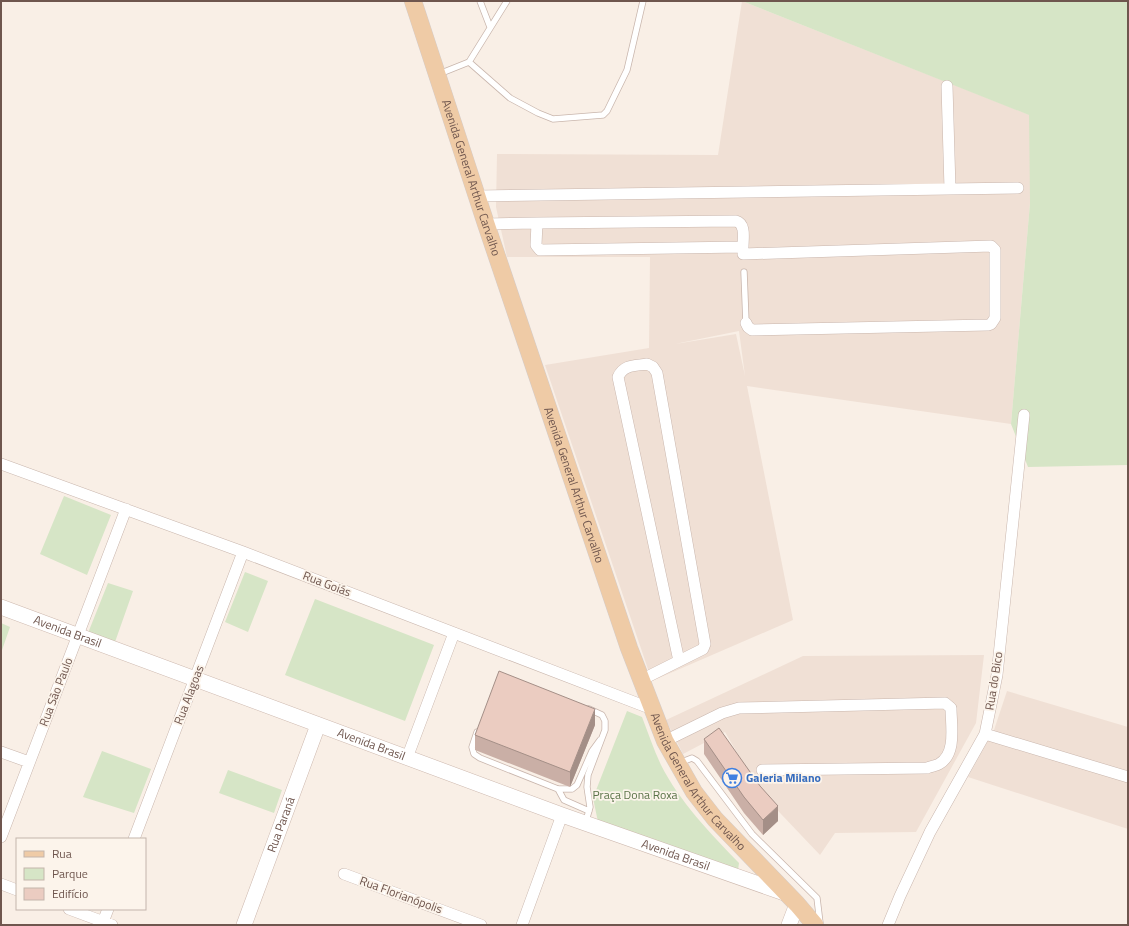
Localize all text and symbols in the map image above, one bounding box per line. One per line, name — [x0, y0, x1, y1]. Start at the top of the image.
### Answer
street label: Avenida General Arthur Carvalho — [437, 97, 506, 258]
street label: Avenida General Arthur Carvalho — [539, 404, 610, 565]
street label: Rua Goiás — [300, 566, 354, 602]
street label: Avenida Brasil — [31, 610, 105, 653]
street label: Rua do Bico — [979, 650, 1008, 712]
street label: Rua São Paulo — [34, 655, 77, 729]
street label: Rua Alagoas — [168, 662, 209, 727]
street label: Avenida General Arthur Carvalho — [646, 710, 751, 855]
street label: Avenida Brasil — [335, 723, 408, 765]
supermarket icon: Galeria Milano — [721, 767, 743, 789]
place label: Galeria Milano — [746, 768, 821, 787]
park label: Praça Dona Roxa — [592, 785, 678, 804]
street label: Rua Paraná — [262, 794, 300, 855]
street label: Avenida Brasil — [639, 834, 713, 875]
legend — [16, 838, 146, 910]
text: Rua — [52, 844, 72, 863]
text: Parque — [52, 864, 88, 883]
street label: Rua Florianópolis — [357, 871, 446, 918]
text: Edifício — [52, 884, 88, 903]

